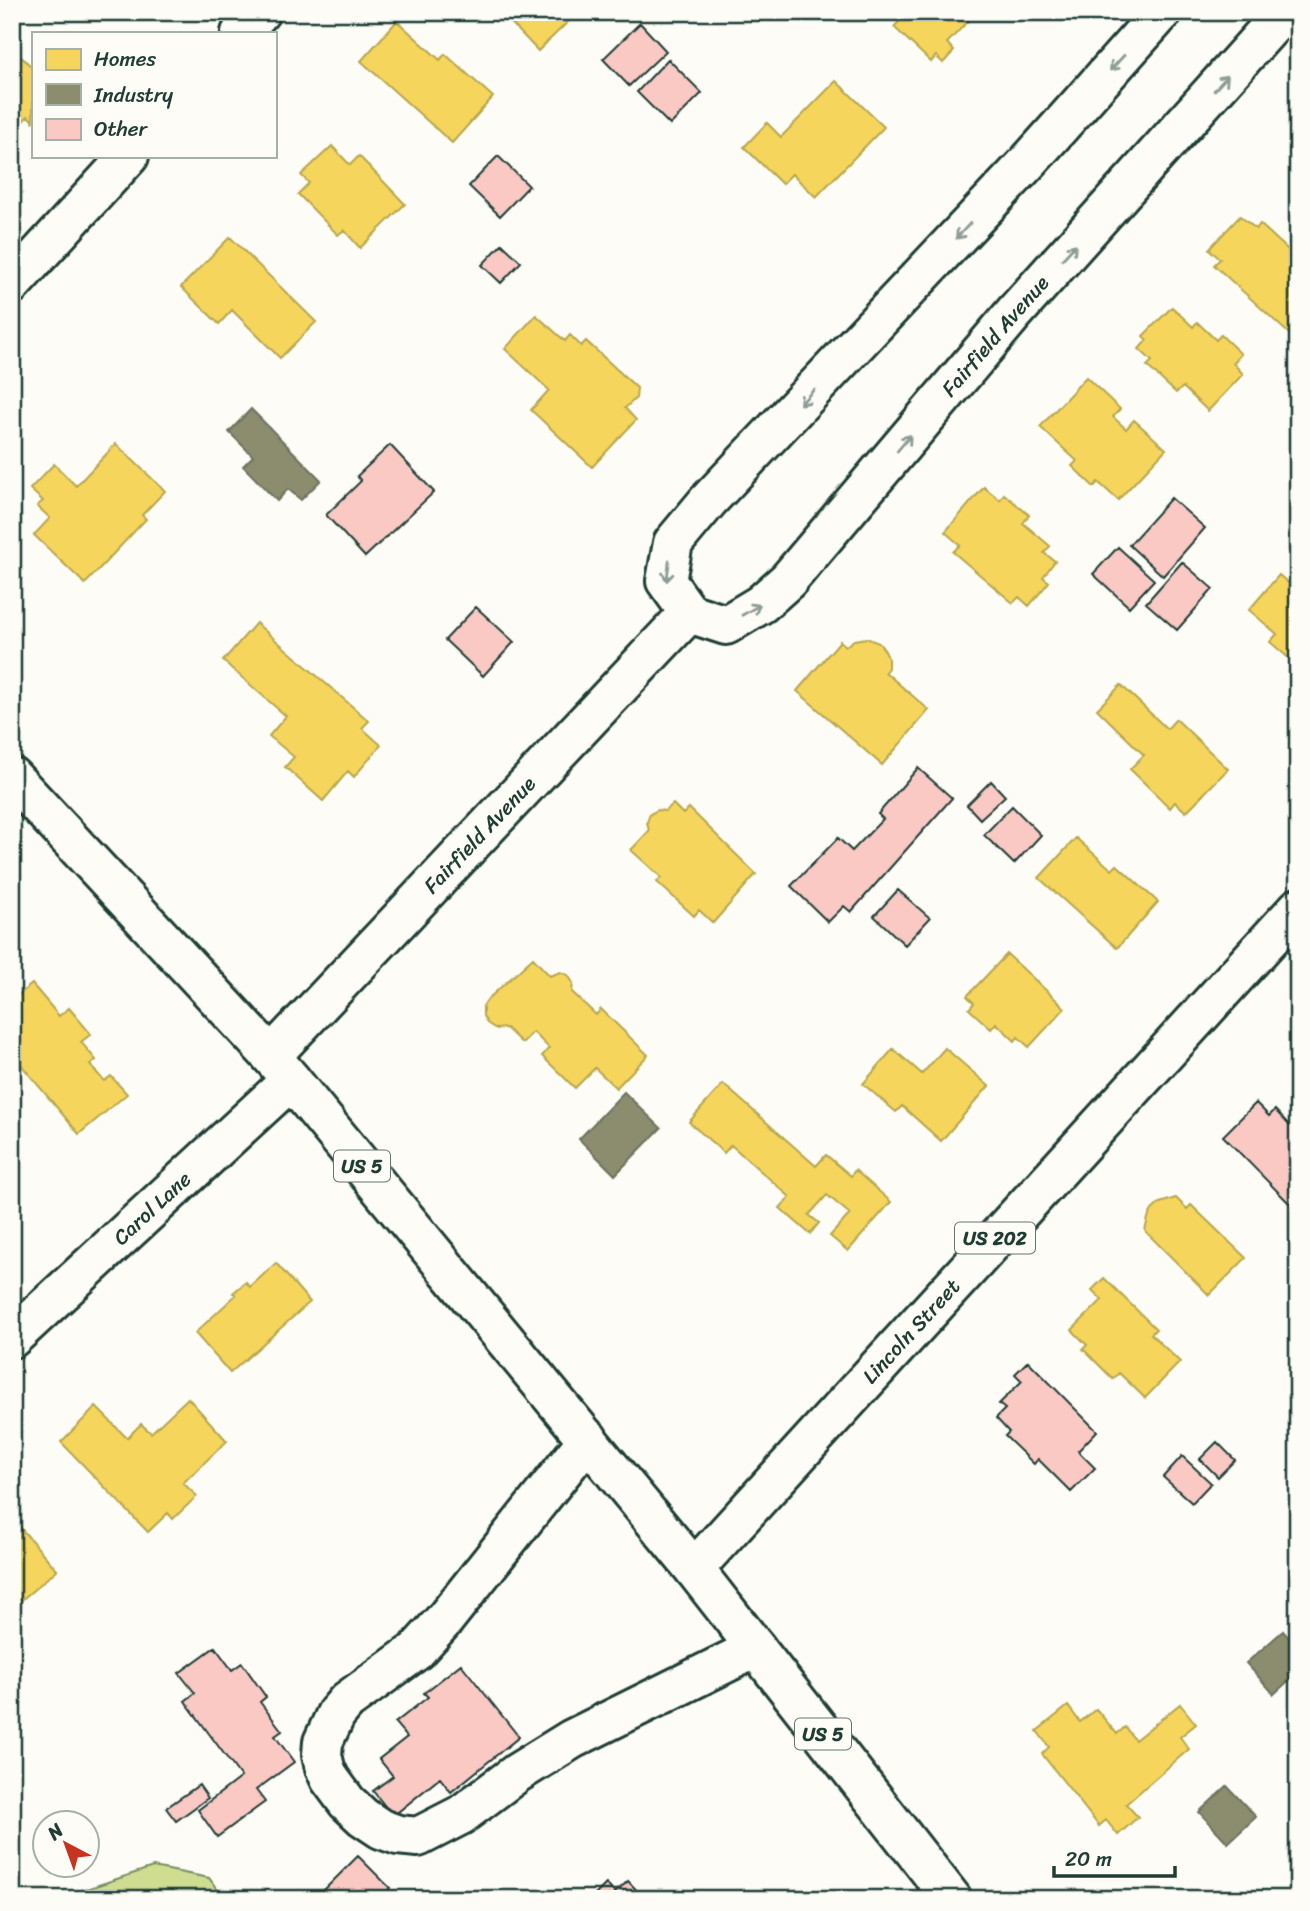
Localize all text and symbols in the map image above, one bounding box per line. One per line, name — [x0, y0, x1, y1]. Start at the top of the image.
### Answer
legend — [32, 32, 276, 158]
text: Homes — [94, 40, 156, 78]
one-way arrow — [1109, 54, 1125, 72]
one-way arrow — [1213, 74, 1229, 92]
text: Industry — [93, 76, 173, 114]
text: Other — [94, 110, 149, 148]
one-way arrow — [955, 222, 972, 239]
one-way arrow — [1061, 243, 1077, 261]
street label: Fairfield Avenue — [931, 266, 1059, 406]
one-way arrow — [799, 388, 816, 405]
one-way arrow — [896, 434, 912, 452]
one-way arrow — [662, 559, 675, 582]
one-way arrow — [741, 603, 761, 617]
street label: Fairfield Avenue — [414, 767, 546, 903]
road number: US 5 — [334, 1150, 390, 1182]
street label: Carol Lane — [104, 1161, 201, 1255]
road number: US 202 — [955, 1222, 1035, 1254]
street label: Lincoln Street — [852, 1270, 970, 1393]
road number: US 5 — [795, 1718, 851, 1750]
north arrow — [32, 1810, 102, 1880]
text: N — [39, 1814, 72, 1849]
scale bar — [1054, 1834, 1175, 1878]
text: 20 m — [1065, 1840, 1112, 1878]

